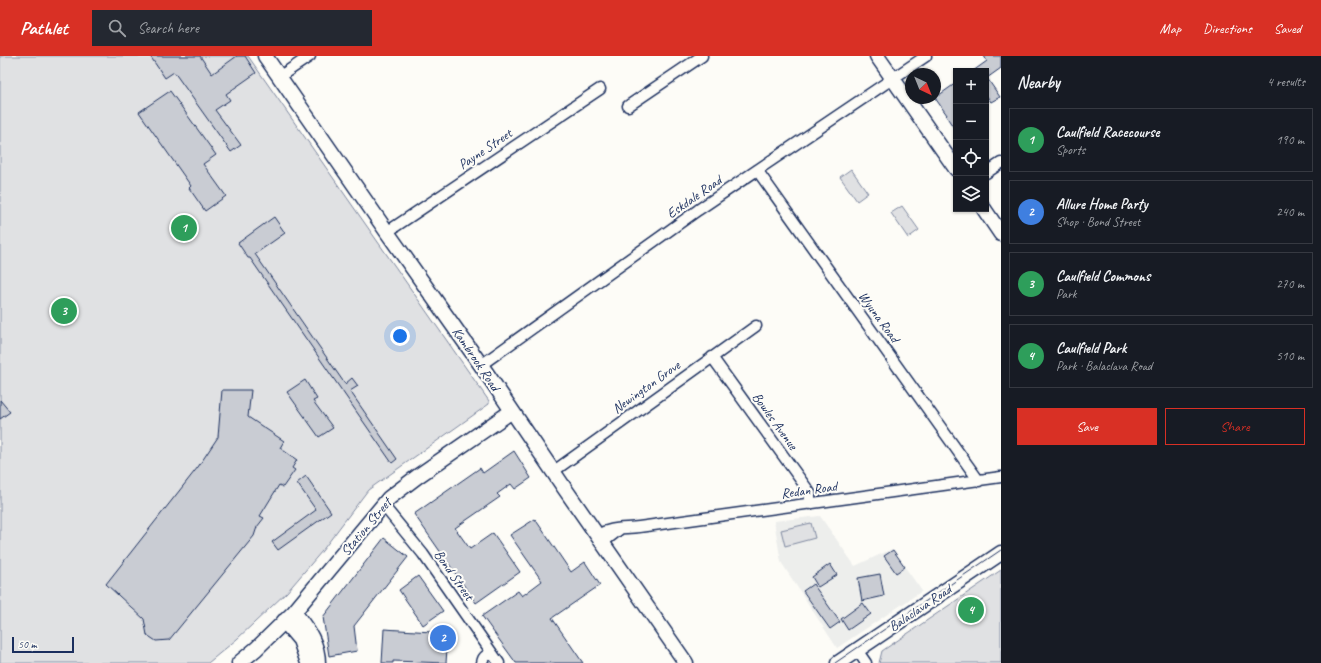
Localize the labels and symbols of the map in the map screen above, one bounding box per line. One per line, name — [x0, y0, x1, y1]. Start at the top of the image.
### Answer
north arrow — [905, 68, 941, 104]
street label: Payne Street — [455, 124, 516, 173]
street label: Eskdale Road — [663, 170, 727, 222]
pin: 1 — [171, 213, 197, 243]
street label: Wyuna Road — [855, 288, 905, 348]
pin: 3 — [51, 296, 77, 326]
street label: Kambrook Road — [448, 324, 505, 396]
your location — [390, 326, 410, 346]
street label: Newington Grove — [609, 356, 684, 417]
street label: Bowles Avenue — [749, 389, 802, 454]
street label: Redan Road — [780, 477, 841, 502]
street label: Station Street — [337, 493, 397, 559]
street label: Bond Street — [431, 547, 478, 605]
street label: Balaclava Road — [885, 579, 957, 635]
pin: 4 — [958, 595, 984, 625]
pin: 2 — [430, 623, 456, 653]
scale bar — [12, 635, 74, 654]

